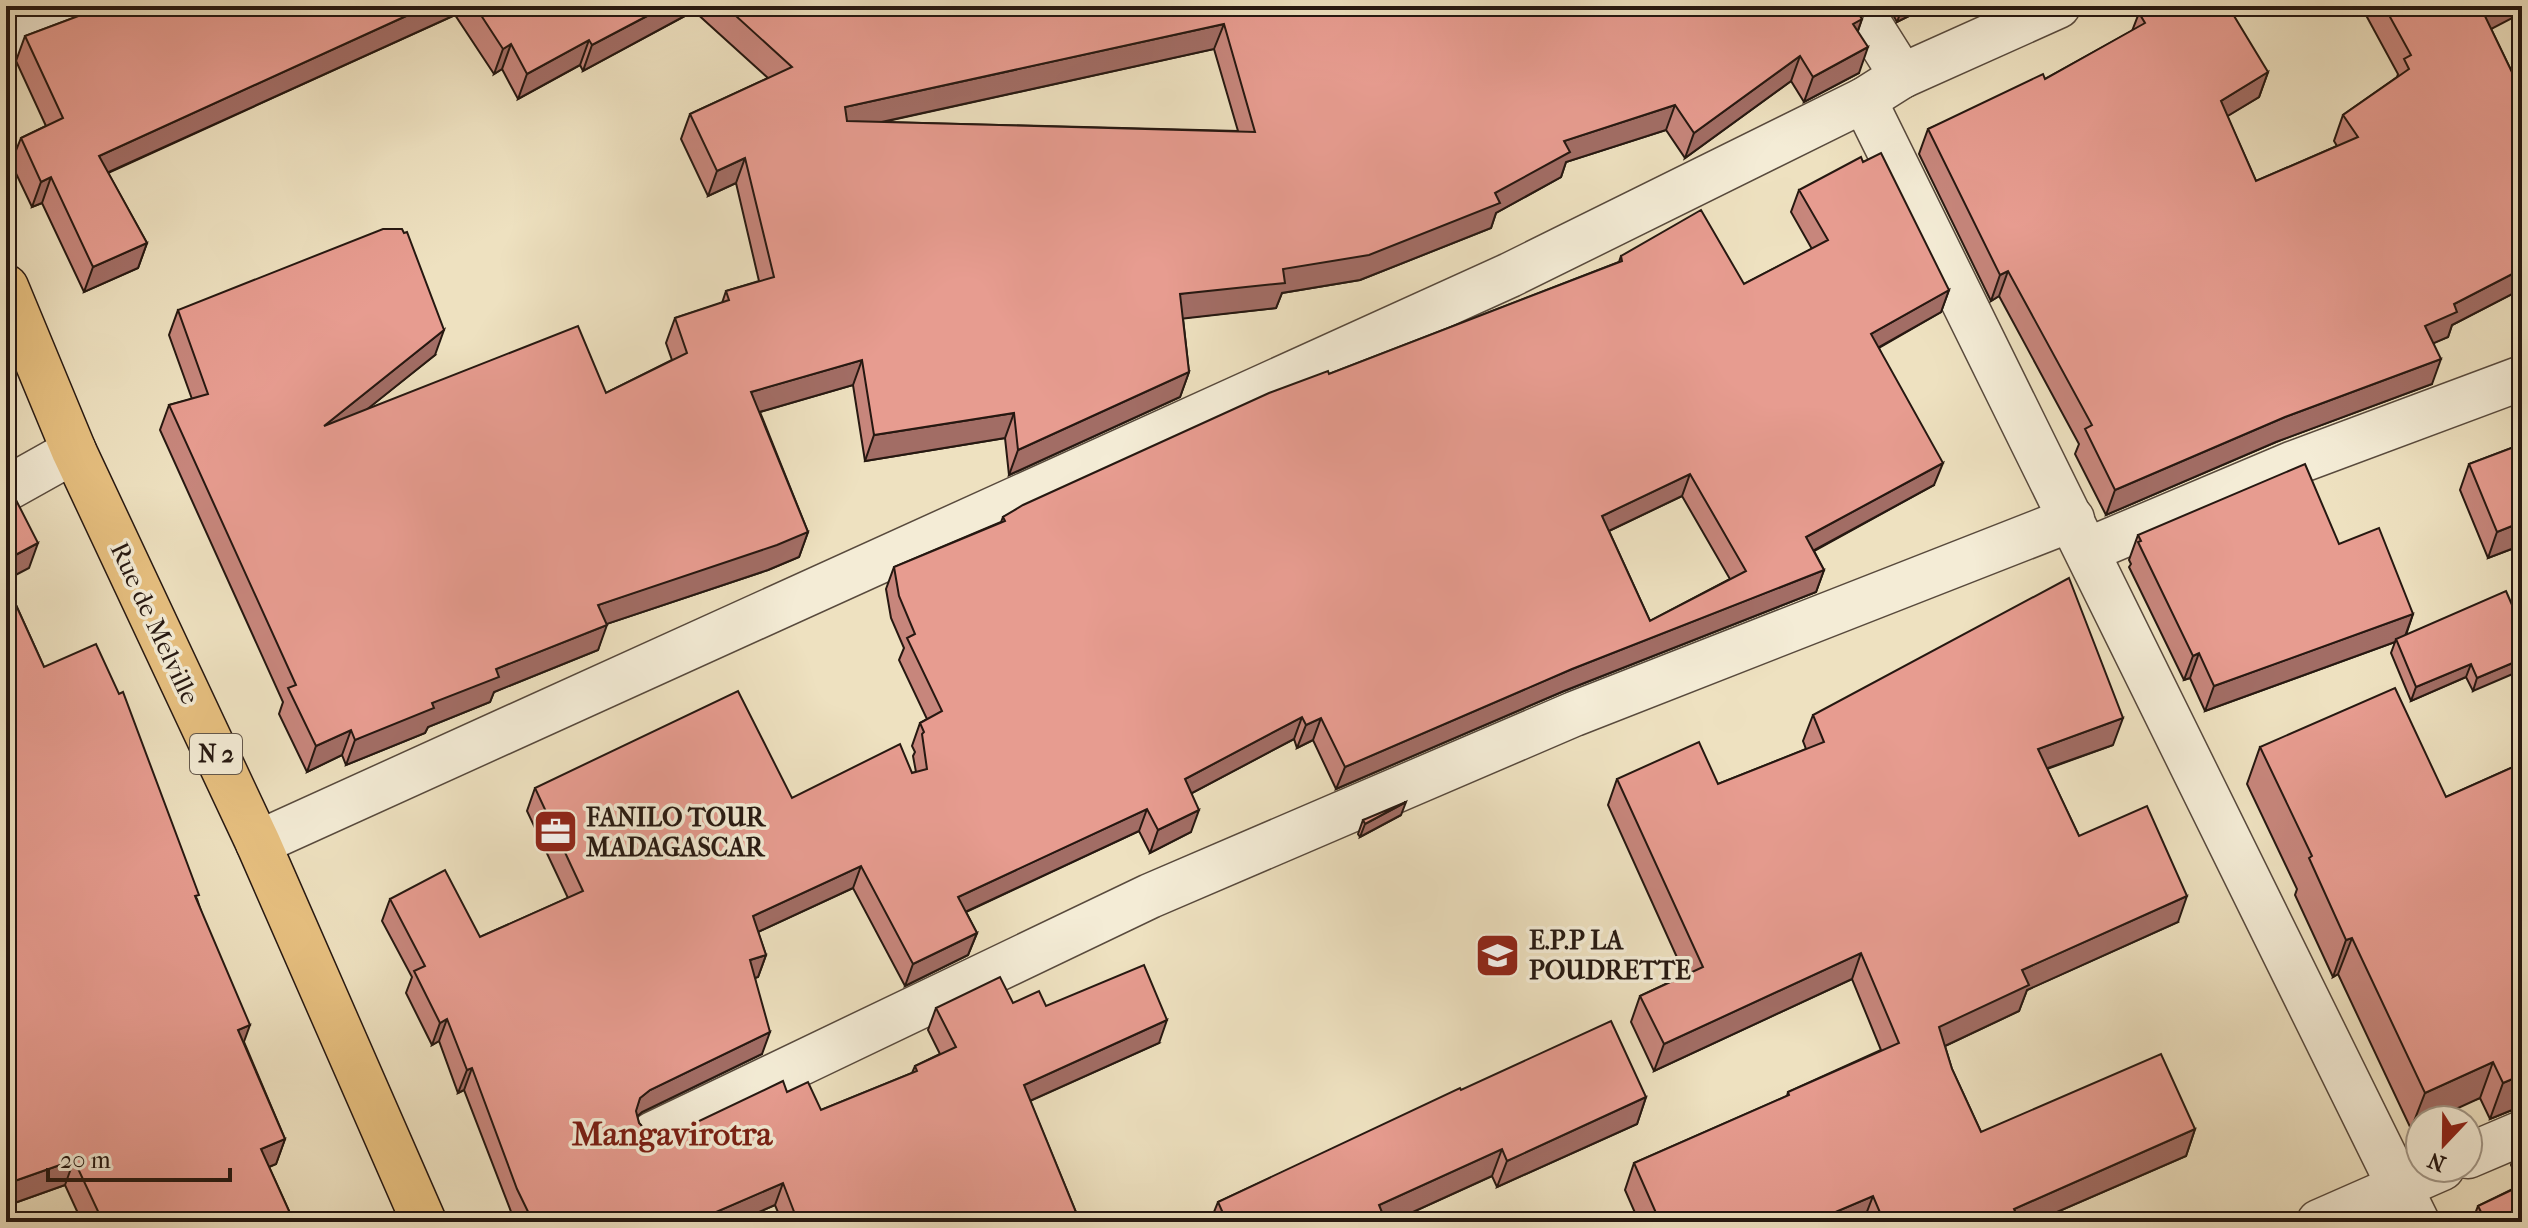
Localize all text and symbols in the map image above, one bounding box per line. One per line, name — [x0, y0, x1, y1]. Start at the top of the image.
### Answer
street label: Rue de Melville — [104, 537, 206, 709]
road number: N 2 — [190, 734, 242, 774]
place label: FANILO TOUR MADAGASCAR — [585, 802, 767, 863]
office icon: FANILO TOUR MADAGASCAR — [531, 808, 579, 856]
place label: E.P.P LA POUDRETTE — [1529, 925, 1691, 986]
school or university icon: E.P.P LA POUDRETTE — [1474, 931, 1522, 979]
north arrow — [2404, 1104, 2484, 1184]
district label: Mangavirotra — [572, 1114, 774, 1154]
scale bar — [48, 1132, 230, 1182]
text: 20 m — [60, 1146, 111, 1174]
text: N — [2424, 1146, 2449, 1177]

